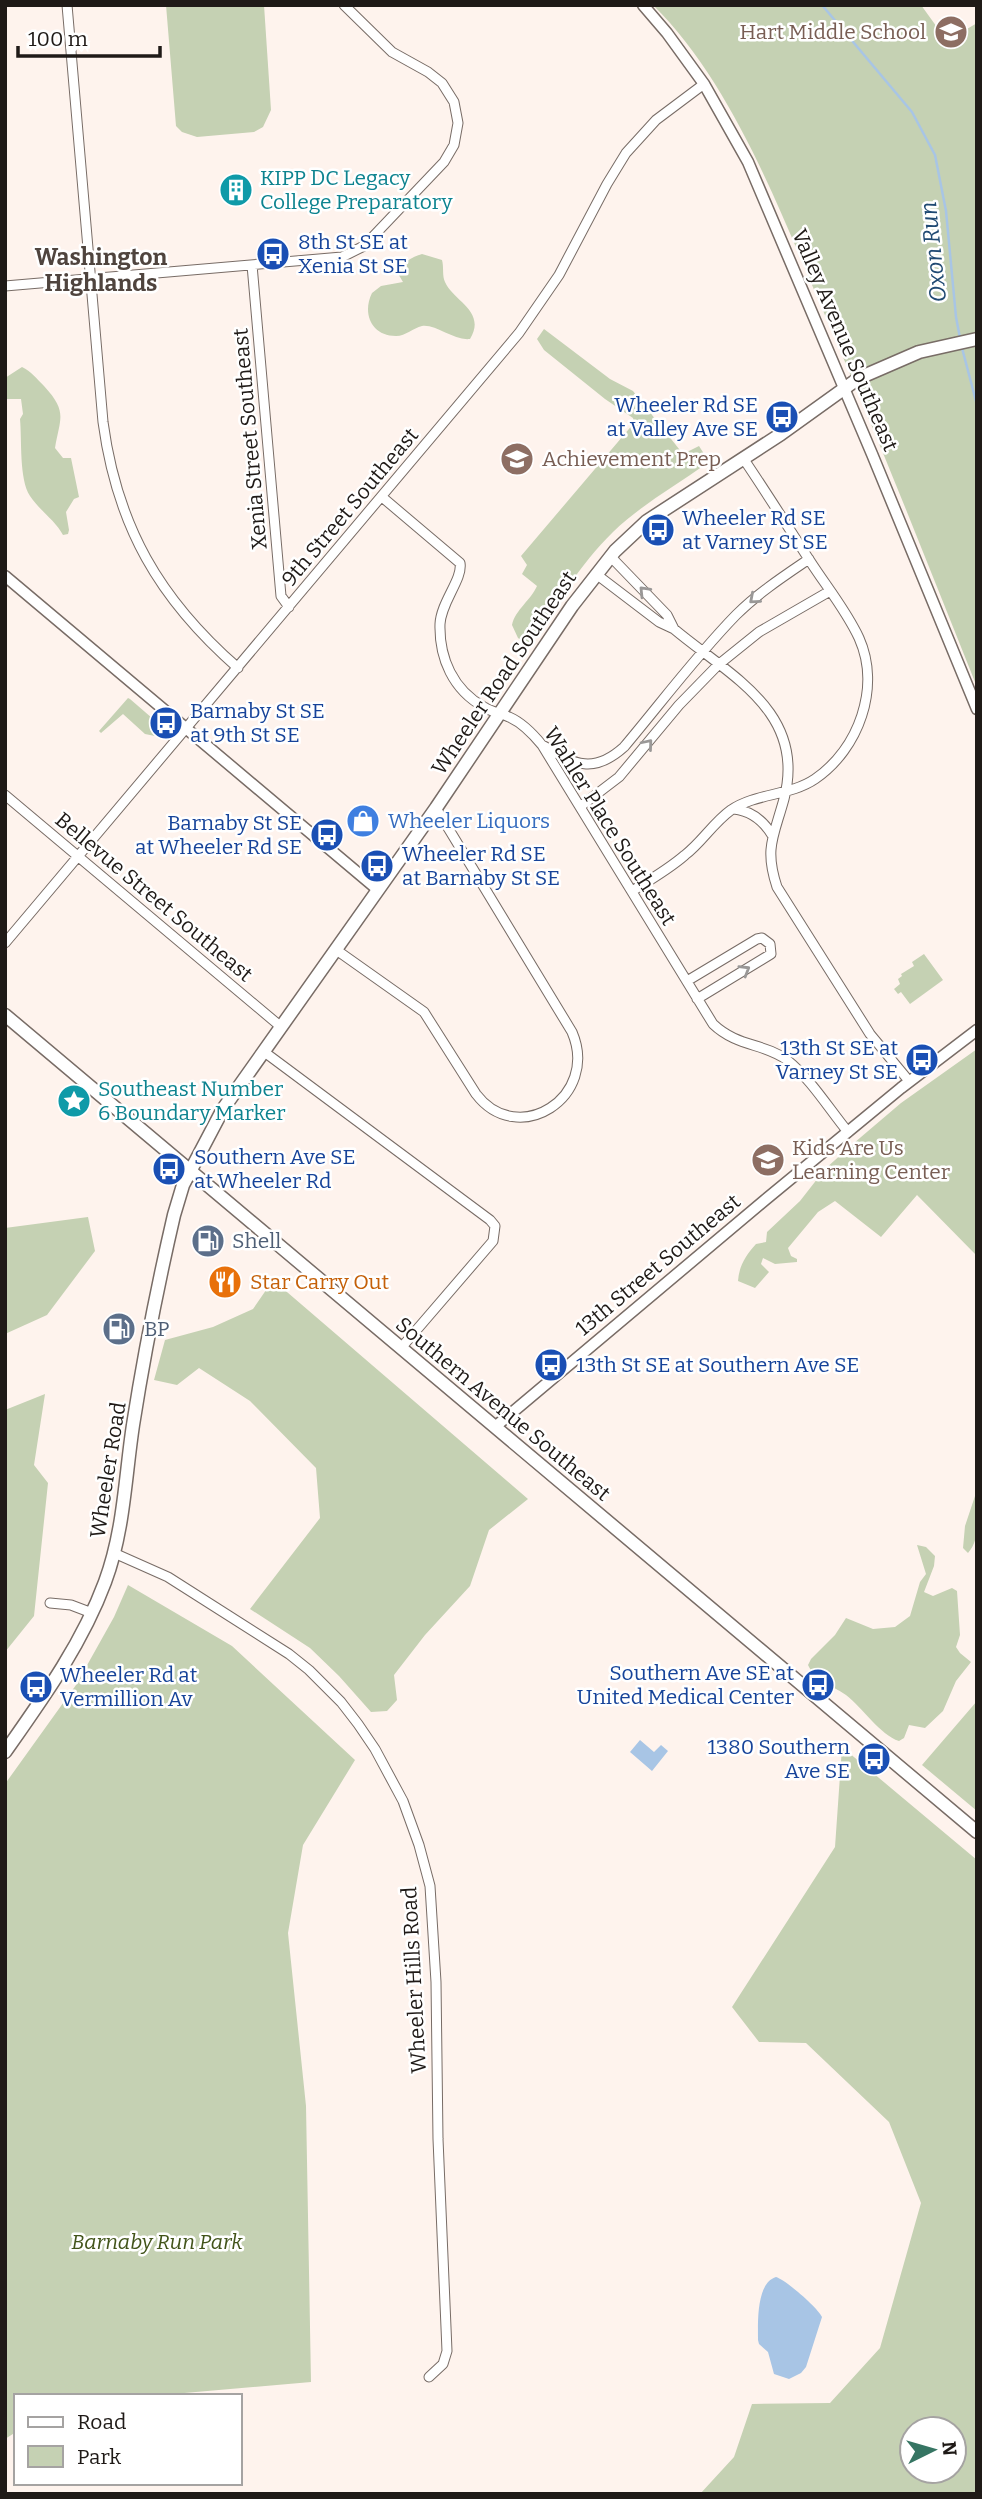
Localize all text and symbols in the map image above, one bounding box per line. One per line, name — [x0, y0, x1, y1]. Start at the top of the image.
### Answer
school or university icon: Hart Middle School — [932, 13, 970, 51]
scale bar — [18, 14, 159, 58]
place label: Hart Middle School — [739, 19, 926, 45]
text: 100 m — [28, 26, 88, 52]
place label: KIPP DC Legacy College Preparatory — [260, 165, 453, 215]
building icon: KIPP DC Legacy College Preparatory — [217, 171, 255, 209]
water label: Oxon Run — [914, 200, 952, 304]
street label: Valley Avenue Southeast — [786, 225, 904, 456]
place label: 8th St SE at Xenia St SE — [298, 229, 408, 279]
bus stop icon: 8th St SE at Xenia St SE — [254, 235, 292, 273]
district label: Washington Highlands — [35, 243, 168, 297]
street label: Xenia Street Southeast — [227, 327, 273, 551]
place label: Wheeler Rd SE at Valley Ave SE — [606, 392, 758, 442]
bus stop icon: Wheeler Rd SE at Valley Ave SE — [763, 398, 801, 436]
street label: 9th Street Southeast — [276, 422, 424, 592]
school or university icon: Achievement Prep — [498, 440, 536, 478]
place label: Achievement Prep — [542, 446, 721, 472]
place label: Wheeler Rd SE at Varney St SE — [682, 505, 828, 555]
bus stop icon: Wheeler Rd SE at Varney St SE — [639, 511, 677, 549]
street label: Wheeler Road Southeast — [426, 566, 582, 780]
one-way arrow — [639, 586, 652, 599]
one-way arrow — [749, 591, 762, 604]
place label: Barnaby St SE at 9th St SE — [190, 698, 325, 748]
bus stop icon: Barnaby St SE at 9th St SE — [147, 704, 185, 742]
street label: Wahler Place Southeast — [538, 722, 682, 930]
one-way arrow — [640, 739, 652, 752]
shop icon: Wheeler Liquors — [344, 802, 382, 840]
street label: Bellevue Street Southeast — [50, 807, 258, 987]
place label: Wheeler Liquors — [388, 808, 550, 834]
place label: Barnaby St SE at Wheeler Rd SE — [135, 810, 302, 860]
bus stop icon: Barnaby St SE at Wheeler Rd SE — [308, 816, 346, 854]
place label: Wheeler Rd SE at Barnaby St SE — [402, 841, 560, 891]
bus stop icon: Wheeler Rd SE at Barnaby St SE — [358, 847, 396, 885]
one-way arrow — [737, 965, 750, 978]
place label: 13th St SE at Varney St SE — [776, 1035, 898, 1085]
bus stop icon: 13th St SE at Varney St SE — [903, 1041, 941, 1079]
place label: Southeast Number 6 Boundary Marker — [98, 1076, 285, 1126]
place icon: Southeast Number 6 Boundary Marker — [55, 1082, 93, 1120]
place label: Kids Are Us Learning Center — [792, 1135, 950, 1185]
school or university icon: Kids Are Us Learning Center — [749, 1141, 787, 1179]
place label: Southern Ave SE at Wheeler Rd — [194, 1144, 355, 1194]
bus stop icon: Southern Ave SE at Wheeler Rd — [150, 1150, 188, 1188]
street label: 13th Street Southeast — [570, 1188, 746, 1341]
fuel station icon: Shell — [189, 1222, 227, 1260]
place label: Shell — [232, 1228, 281, 1254]
restaurant icon: Star Carry Out — [206, 1263, 244, 1301]
place label: Star Carry Out — [250, 1269, 390, 1295]
fuel station icon: BP — [100, 1310, 138, 1348]
street label: Southern Avenue Southeast — [390, 1312, 616, 1507]
place label: BP — [144, 1316, 169, 1342]
bus stop icon: 13th St SE at Southern Ave SE — [532, 1346, 570, 1384]
place label: 13th St SE at Southern Ave SE — [576, 1352, 859, 1378]
street label: Wheeler Road — [84, 1400, 132, 1540]
place label: Southern Ave SE at United Medical Center — [577, 1660, 794, 1710]
place label: Wheeler Rd at Vermillion Av — [60, 1662, 198, 1712]
bus stop icon: Southern Ave SE at United Medical Center — [799, 1666, 837, 1704]
bus stop icon: Wheeler Rd at Vermillion Av — [17, 1668, 55, 1706]
place label: 1380 Southern Ave SE — [708, 1734, 850, 1784]
bus stop icon: 1380 Southern Ave SE — [855, 1740, 893, 1778]
street label: Wheeler Hills Road — [396, 1886, 432, 2074]
park label: Barnaby Run Park — [71, 2229, 243, 2255]
legend — [14, 2394, 242, 2485]
text: Road — [77, 2409, 126, 2435]
north arrow — [898, 2415, 968, 2485]
text: N — [937, 2440, 962, 2457]
text: Park — [77, 2444, 121, 2470]

